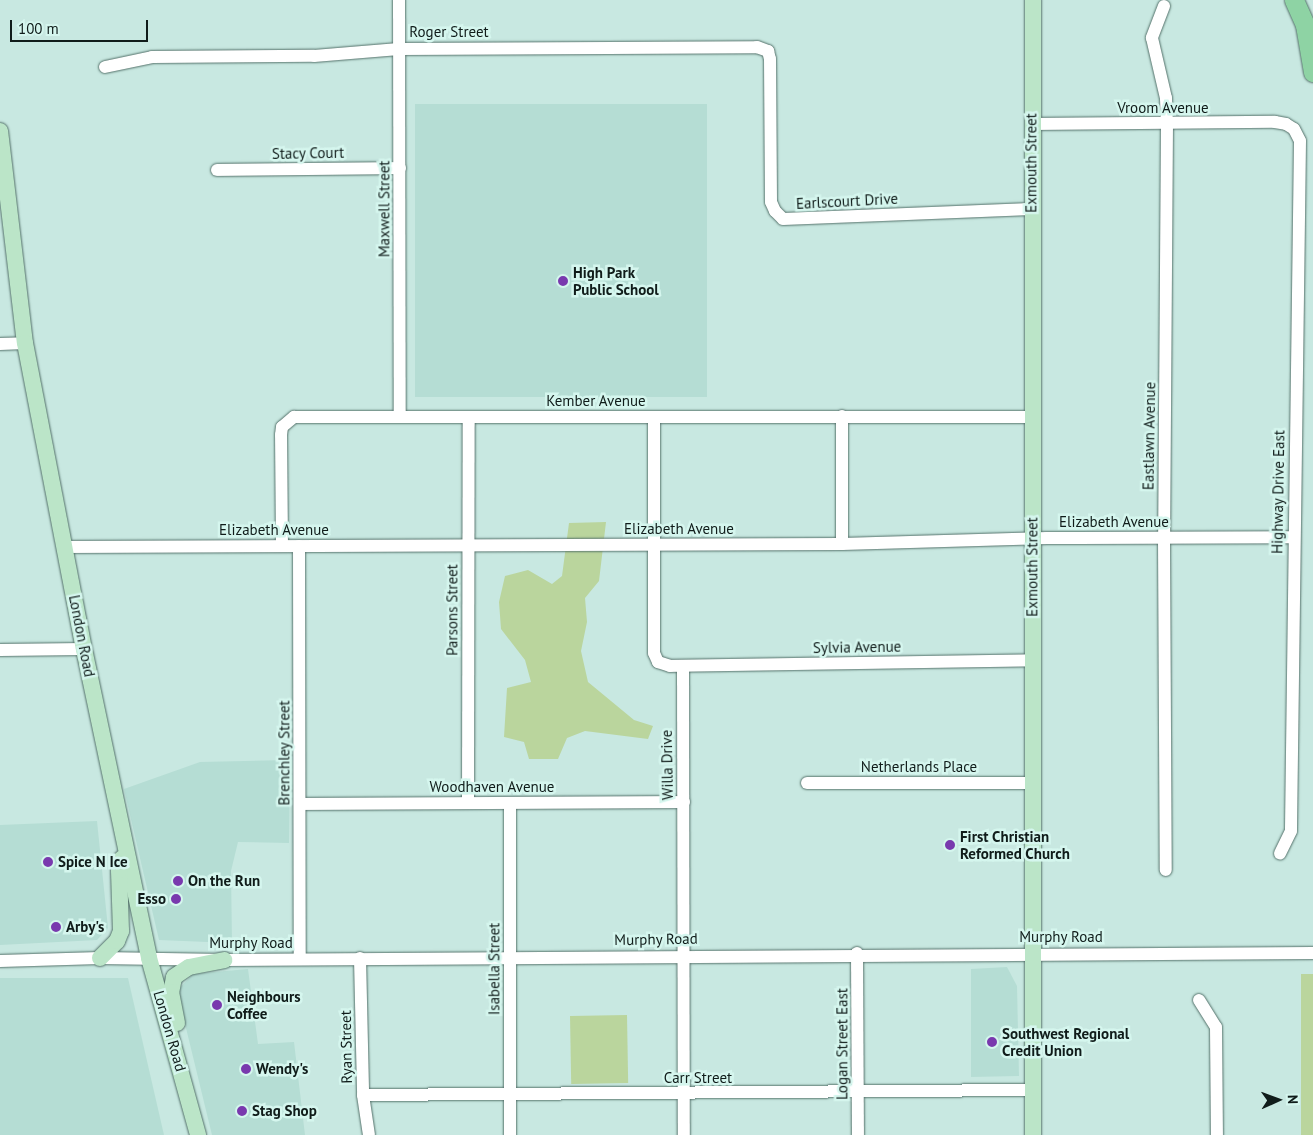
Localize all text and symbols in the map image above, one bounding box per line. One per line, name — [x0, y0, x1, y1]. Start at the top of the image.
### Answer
scale bar — [12, 10, 150, 42]
text: 100 m — [18, 19, 59, 38]
street label: Roger Street — [409, 23, 489, 41]
street label: Vroom Avenue — [1117, 99, 1209, 117]
street label: Exmouth Street — [1022, 113, 1040, 213]
street label: Stacy Court — [271, 143, 345, 163]
street label: Maxwell Street — [375, 161, 393, 257]
street label: Earlscourt Drive — [796, 189, 898, 213]
place label: High Park Public School — [573, 263, 659, 298]
marker: High Park Public School — [557, 275, 569, 287]
street label: Eastlawn Avenue — [1139, 381, 1159, 491]
street label: Kember Avenue — [546, 392, 646, 410]
street label: Highway Drive East — [1268, 430, 1288, 554]
street label: Elizabeth Avenue — [1059, 513, 1169, 531]
street label: Exmouth Street — [1023, 517, 1041, 617]
street label: Elizabeth Avenue — [624, 520, 734, 538]
street label: Elizabeth Avenue — [219, 521, 329, 539]
street label: Parsons Street — [443, 564, 461, 656]
street label: London Road — [65, 593, 99, 679]
street label: Sylvia Avenue — [812, 637, 902, 657]
street label: Brenchley Street — [275, 700, 293, 806]
street label: Willa Drive — [657, 730, 677, 800]
street label: Netherlands Place — [861, 758, 977, 776]
street label: Woodhaven Avenue — [429, 778, 555, 796]
place label: First Christian Reformed Church — [960, 827, 1070, 862]
marker: First Christian Reformed Church — [944, 839, 956, 851]
place label: Spice N Ice — [58, 853, 128, 871]
marker: Spice N Ice — [42, 856, 54, 868]
place label: On the Run — [188, 872, 260, 890]
marker: On the Run — [172, 875, 184, 887]
place label: Esso — [137, 890, 166, 908]
marker: Esso — [170, 893, 182, 905]
place label: Arby's — [66, 918, 104, 936]
marker: Arby's — [50, 921, 62, 933]
street label: Isabella Street — [485, 923, 503, 1015]
street label: Murphy Road — [1019, 928, 1103, 946]
street label: Murphy Road — [614, 929, 698, 949]
street label: Murphy Road — [209, 934, 293, 952]
place label: Neighbours Coffee — [227, 987, 300, 1022]
street label: Logan Street East — [833, 988, 851, 1100]
street label: London Road — [150, 989, 190, 1073]
marker: Neighbours Coffee — [211, 999, 223, 1011]
street label: Ryan Street — [336, 1010, 356, 1084]
place label: Southwest Regional Credit Union — [1002, 1024, 1129, 1059]
marker: Southwest Regional Credit Union — [986, 1036, 998, 1048]
place label: Wendy's — [256, 1060, 308, 1078]
marker: Wendy's — [240, 1063, 252, 1075]
street label: Carr Street — [664, 1069, 732, 1087]
north arrow — [1253, 1075, 1303, 1125]
text: N — [1284, 1095, 1302, 1104]
place label: Stag Shop — [252, 1102, 317, 1120]
marker: Stag Shop — [236, 1105, 248, 1117]

